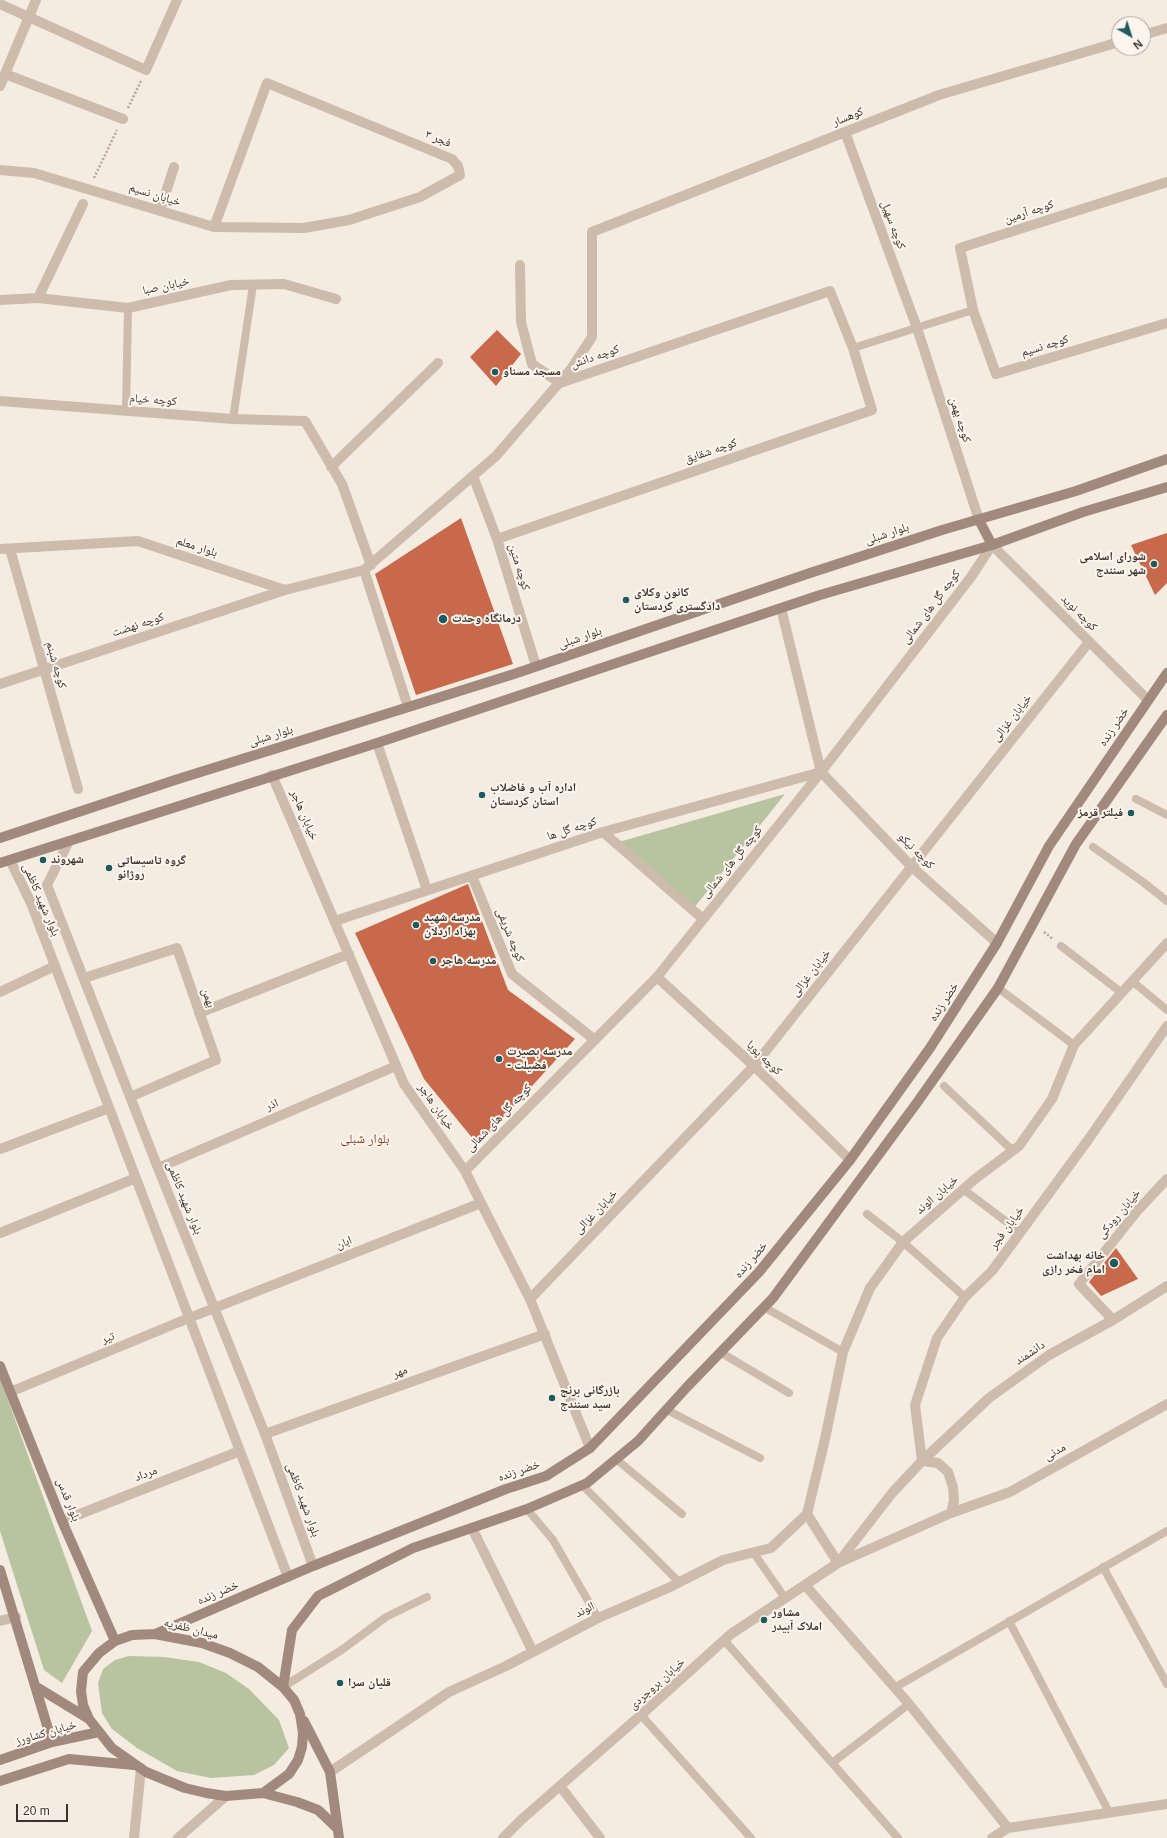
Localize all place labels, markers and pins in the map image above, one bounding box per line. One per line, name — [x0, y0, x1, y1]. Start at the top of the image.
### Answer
place label: مسجد مسناو — [503, 365, 561, 379]
marker: مسجد مسناو — [490, 367, 500, 377]
place label: شورای اسلامی شهر سنندج — [1080, 550, 1146, 578]
marker: شورای اسلامی شهر سنندج — [1149, 559, 1159, 569]
place label: کانون وکلای دادگستری کردستان — [634, 586, 720, 614]
marker: کانون وکلای دادگستری کردستان — [621, 595, 631, 605]
place label: درمانگاه وحدت — [452, 612, 521, 626]
marker: درمانگاه وحدت — [437, 613, 449, 625]
place label: اداره آب و فاضلاب استان کردستان — [490, 781, 576, 809]
marker: اداره آب و فاضلاب استان کردستان — [477, 790, 487, 800]
place label: فیلتر قرمز — [1078, 806, 1123, 820]
marker: فیلتر قرمز — [1126, 808, 1136, 818]
place label: شهروند — [51, 853, 84, 867]
place label: گروه تاسیساتی روژانو — [117, 854, 186, 882]
marker: شهروند — [38, 855, 48, 865]
marker: گروه تاسیساتی روژانو — [104, 863, 114, 873]
place label: مدرسه شهید بهزاد اردلان — [424, 911, 481, 939]
marker: مدرسه شهید بهزاد اردلان — [411, 920, 421, 930]
place label: مدرسه هاجر — [441, 954, 497, 968]
marker: مدرسه هاجر — [428, 956, 438, 966]
place label: مدرسه بصیرت - فضیلت — [507, 1045, 573, 1073]
marker: مدرسه بصیرت - فضیلت — [494, 1054, 504, 1064]
place label: خانه بهداشت امام فخر رازی — [1042, 1249, 1105, 1277]
marker: خانه بهداشت امام فخر رازی — [1108, 1257, 1120, 1269]
place label: بازرگانی برنج سید سنندج — [560, 1384, 620, 1412]
marker: بازرگانی برنج سید سنندج — [547, 1393, 557, 1403]
place label: مشاور املاک آبیدر — [772, 1606, 822, 1634]
marker: مشاور املاک آبیدر — [759, 1615, 769, 1625]
place label: قلیان سرا — [348, 1676, 391, 1690]
marker: قلیان سرا — [335, 1678, 345, 1688]

